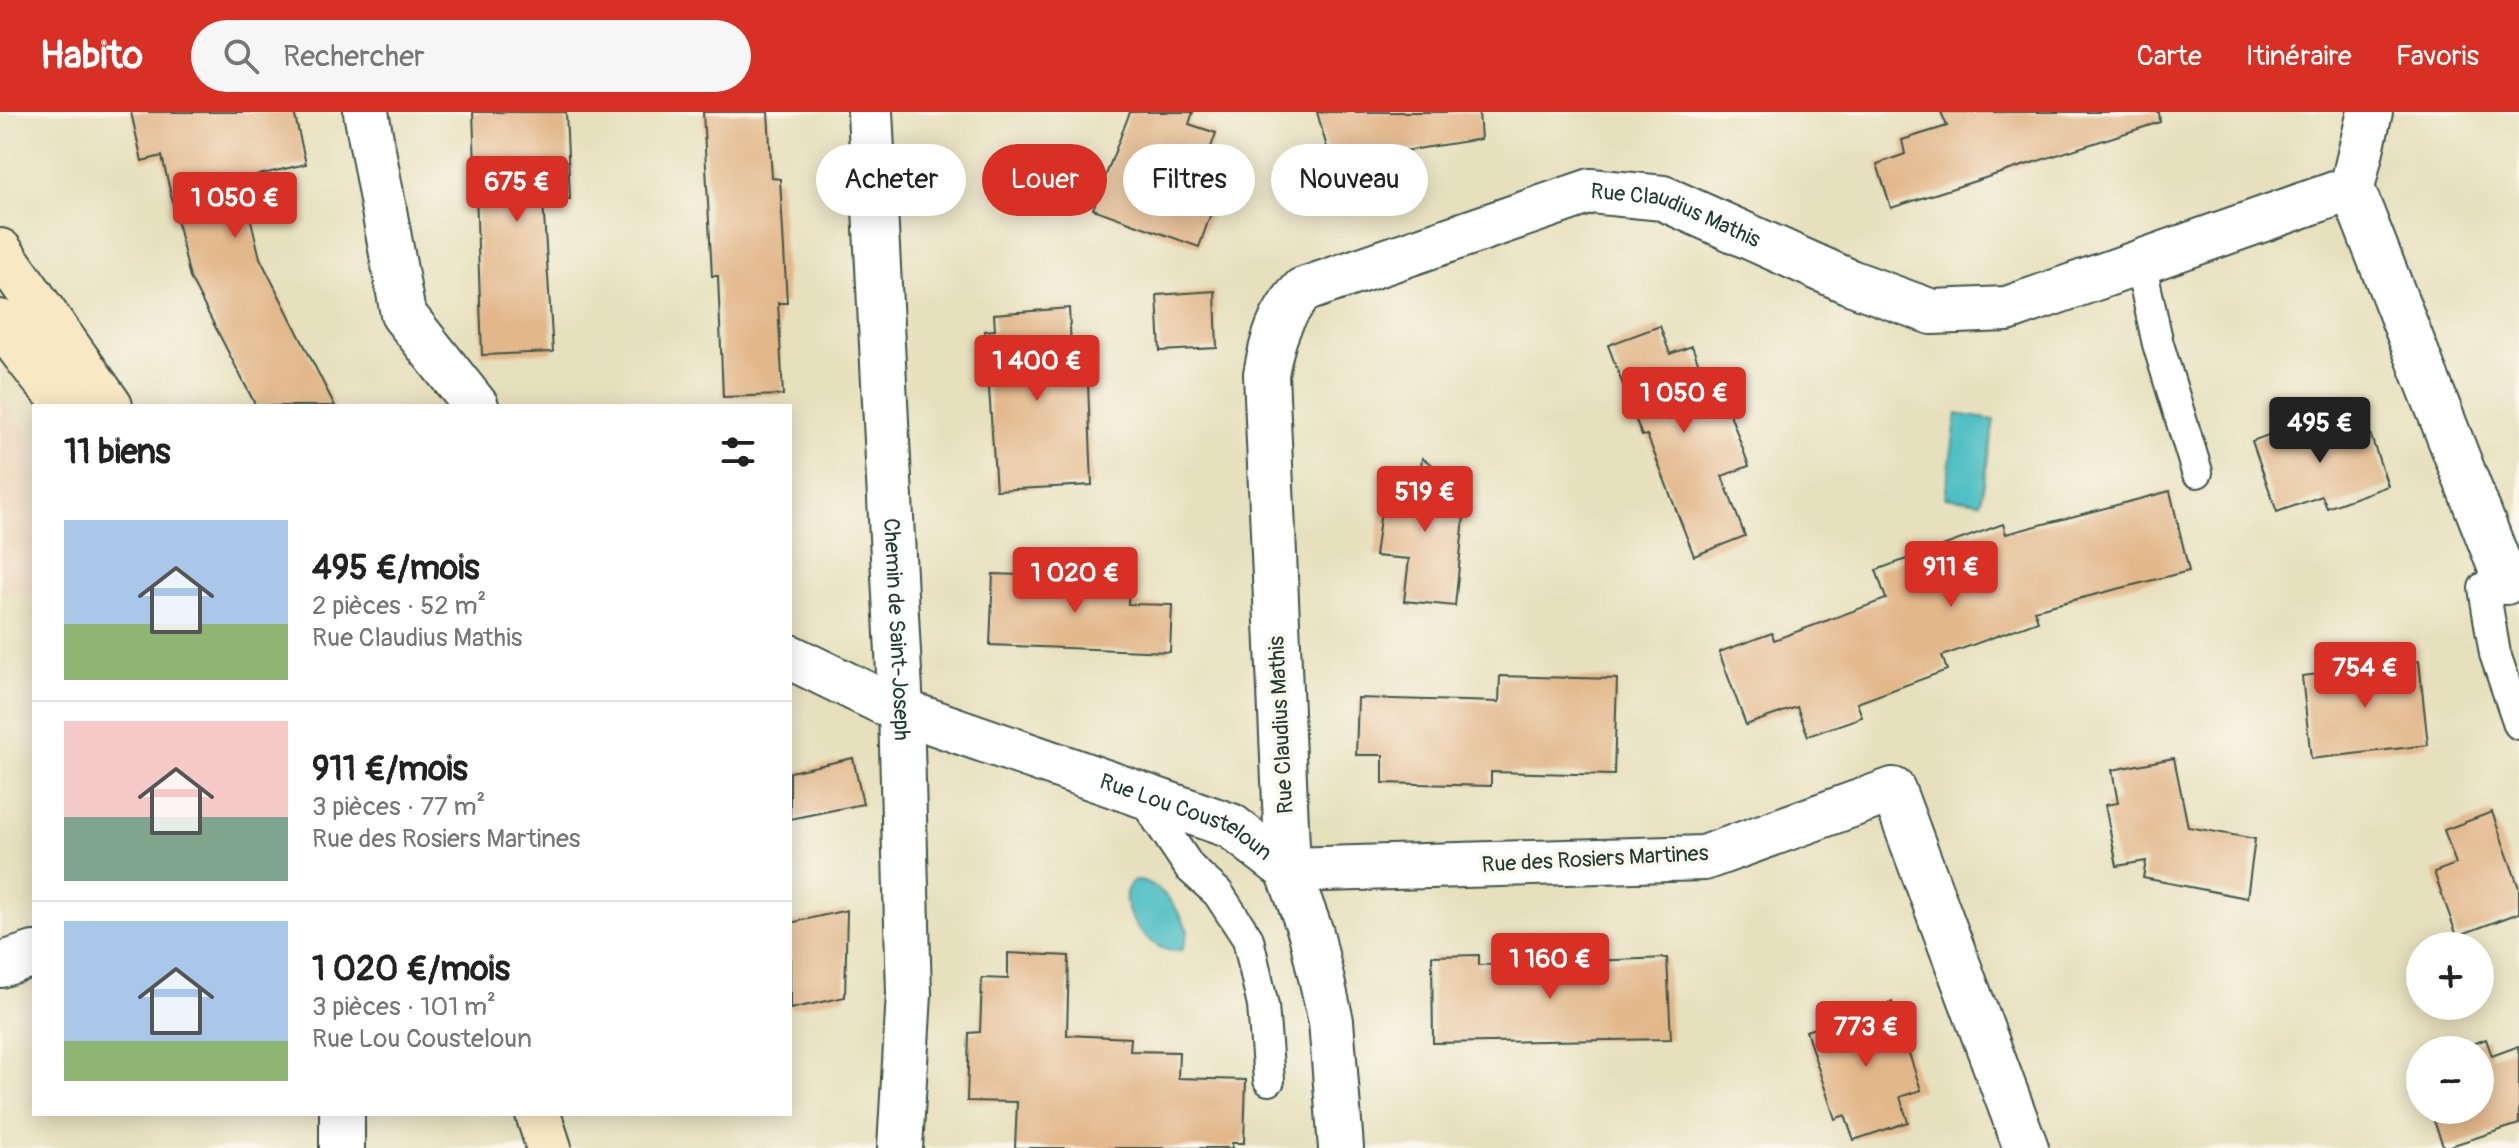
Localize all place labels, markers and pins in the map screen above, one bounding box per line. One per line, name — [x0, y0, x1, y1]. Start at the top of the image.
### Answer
pin: 675 € — [461, 156, 573, 224]
pin: 1 050 € — [161, 172, 309, 240]
pin: 1 400 € — [963, 335, 1111, 403]
pin: 1 050 € — [1610, 367, 1758, 435]
pin: 495 € — [2264, 397, 2376, 465]
pin: 519 € — [1369, 466, 1481, 534]
pin: 911 € — [1895, 541, 2007, 609]
pin: 1 020 € — [1001, 547, 1149, 615]
pin: 754 € — [2309, 642, 2421, 710]
pin: 1 160 € — [1476, 933, 1624, 1001]
pin: 773 € — [1810, 1001, 1922, 1069]

